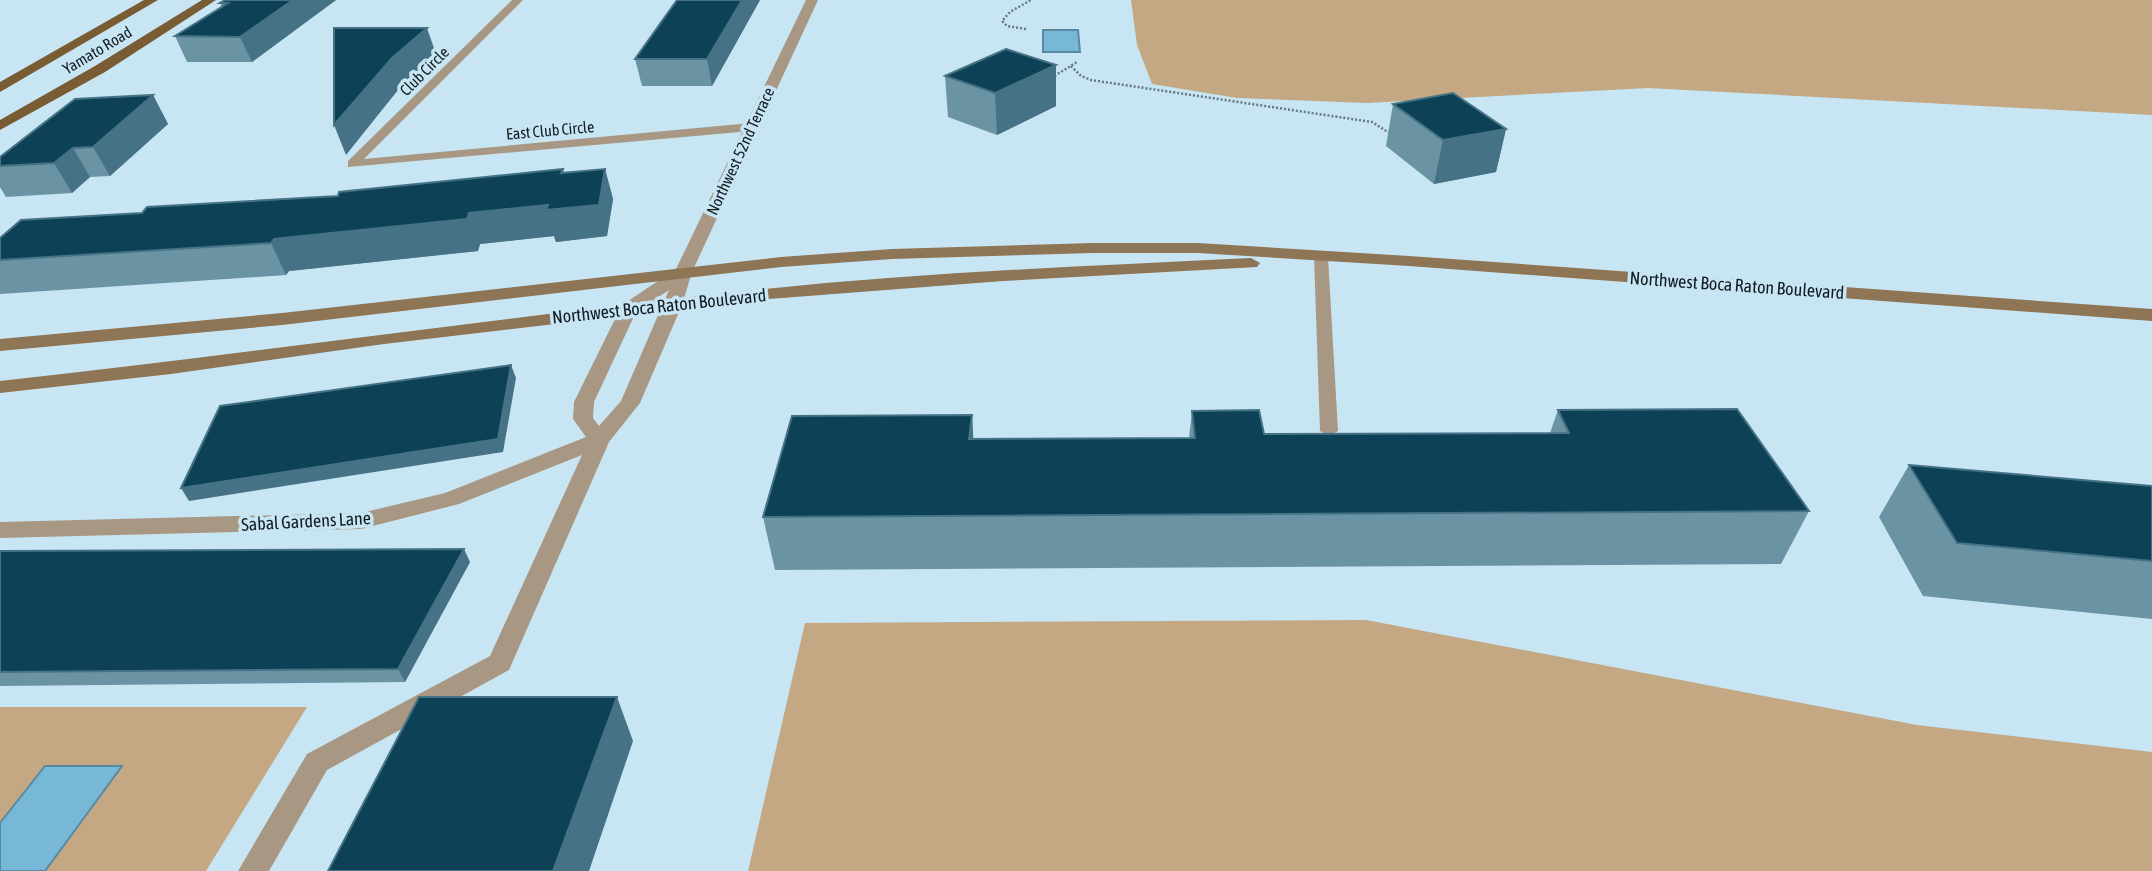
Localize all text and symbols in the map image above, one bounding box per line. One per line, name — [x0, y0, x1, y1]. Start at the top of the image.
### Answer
street label: Yamato Road — [59, 22, 135, 78]
street label: Club Circle — [396, 43, 452, 99]
street label: Northwest 52nd Terrace — [703, 84, 777, 218]
street label: East Club Circle — [505, 117, 595, 143]
street label: Northwest Boca Raton Boulevard — [1629, 267, 1845, 303]
street label: Northwest Boca Raton Boulevard — [551, 284, 767, 328]
street label: Sabal Gardens Lane — [241, 507, 371, 535]

